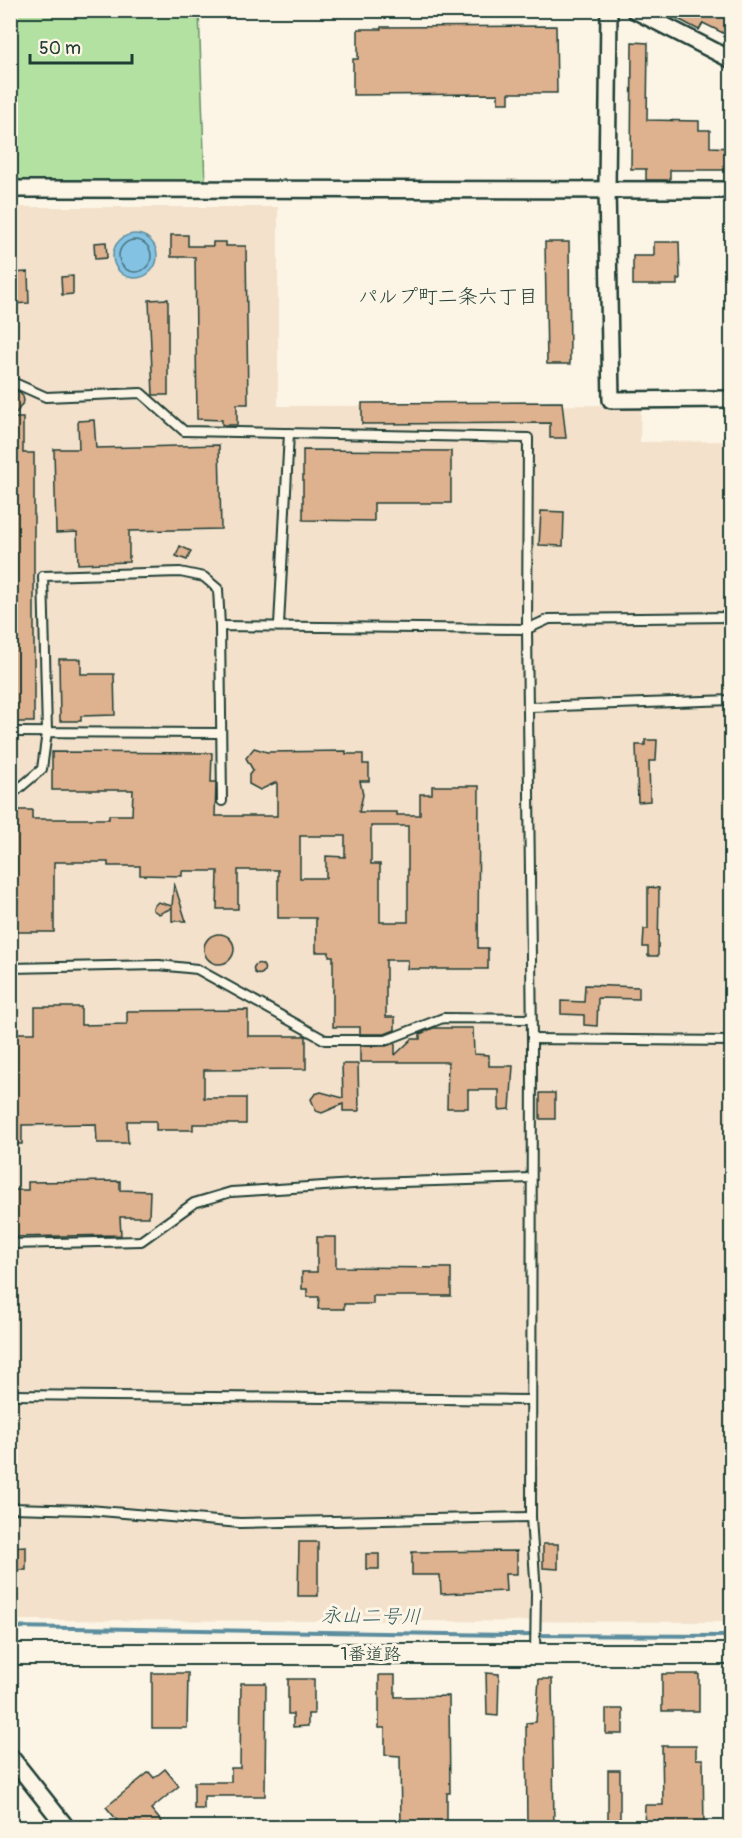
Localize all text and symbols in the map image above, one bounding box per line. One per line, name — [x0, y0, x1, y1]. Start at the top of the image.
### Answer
scale bar — [30, 27, 132, 65]
text: 50 m — [39, 37, 81, 60]
district label: パルプ町二条六丁目 — [358, 284, 538, 309]
water label: 永山二号川 — [321, 1603, 421, 1629]
street label: 1番道路 — [340, 1643, 402, 1666]

